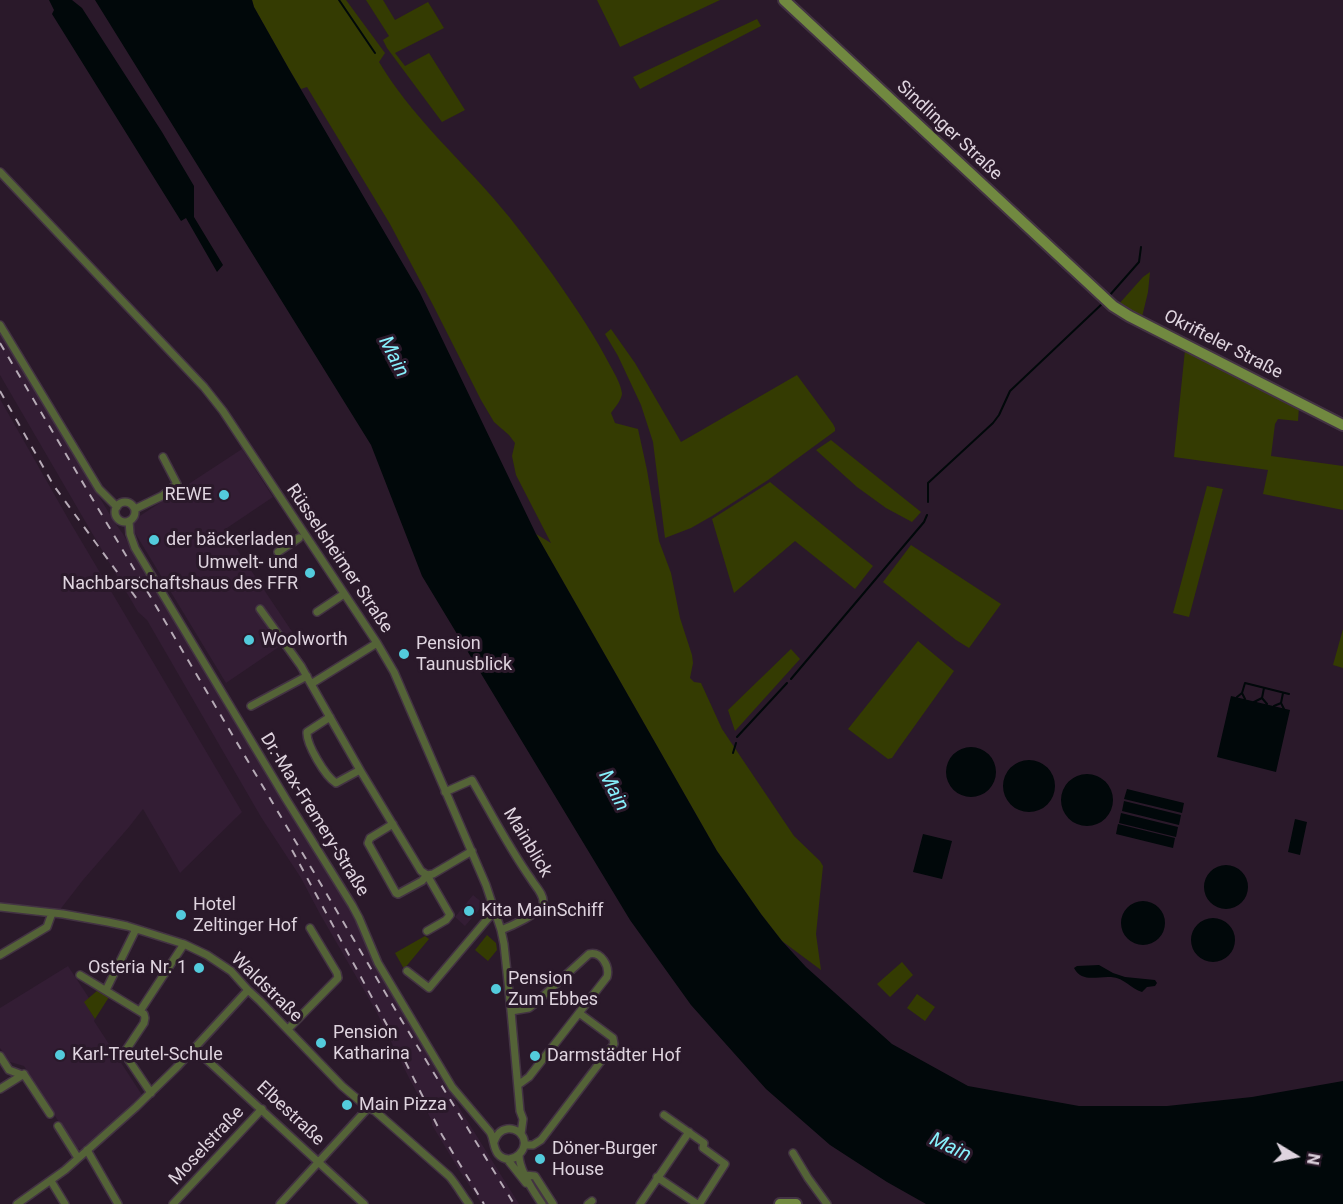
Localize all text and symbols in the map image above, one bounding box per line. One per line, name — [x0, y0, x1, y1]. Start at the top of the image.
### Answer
street label: Sindlinger Straße — [892, 77, 1006, 185]
street label: Okrifteler Straße — [1160, 306, 1286, 384]
water label: Main — [373, 332, 413, 382]
street label: Rüsselsheimer Straße — [281, 480, 397, 638]
place label: REWE — [164, 484, 212, 506]
marker: REWE — [217, 488, 231, 502]
place label: der bäckerladen — [166, 529, 294, 551]
marker: der bäckerladen — [147, 533, 161, 547]
place label: Umwelt- und Nachbarschaftshaus des FFR — [62, 552, 298, 594]
marker: Umwelt- und Nachbarschaftshaus des FFR — [303, 566, 317, 580]
place label: Woolworth — [261, 629, 348, 651]
marker: Woolworth — [242, 633, 256, 647]
place label: Pension Taunusblick — [416, 633, 512, 676]
marker: Pension Taunusblick — [397, 647, 411, 661]
street label: Dr.-Max-Fremery-Straße — [255, 729, 373, 901]
water label: Main — [593, 766, 633, 816]
street label: Mainblick — [498, 804, 556, 882]
place label: Hotel Zeltinger Hof — [193, 894, 297, 936]
place label: Kita MainSchiff — [481, 900, 604, 922]
marker: Kita MainSchiff — [462, 904, 476, 918]
marker: Hotel Zeltinger Hof — [174, 908, 188, 922]
street label: Waldstraße — [226, 949, 306, 1027]
place label: Osteria Nr. 1 — [88, 957, 187, 979]
marker: Osteria Nr. 1 — [192, 961, 206, 975]
place label: Pension Zum Ebbes — [508, 968, 598, 1010]
marker: Pension Zum Ebbes — [489, 982, 503, 996]
place label: Pension Katharina — [333, 1022, 410, 1064]
marker: Pension Katharina — [314, 1036, 328, 1050]
place label: Karl-Treutel-Schule — [72, 1044, 223, 1066]
place label: Darmstädter Hof — [547, 1045, 681, 1067]
marker: Karl-Treutel-Schule — [53, 1048, 67, 1062]
marker: Darmstädter Hof — [528, 1049, 542, 1063]
street label: Elbestraße — [251, 1077, 329, 1151]
place label: Main Pizza — [359, 1094, 447, 1116]
marker: Main Pizza — [340, 1098, 354, 1112]
street label: Moselstraße — [165, 1102, 249, 1190]
north arrow — [1265, 1126, 1325, 1186]
water label: Main — [925, 1128, 975, 1168]
place label: Döner-Burger House — [552, 1138, 657, 1180]
marker: Döner-Burger House — [533, 1152, 547, 1166]
text: N — [1303, 1152, 1324, 1166]

